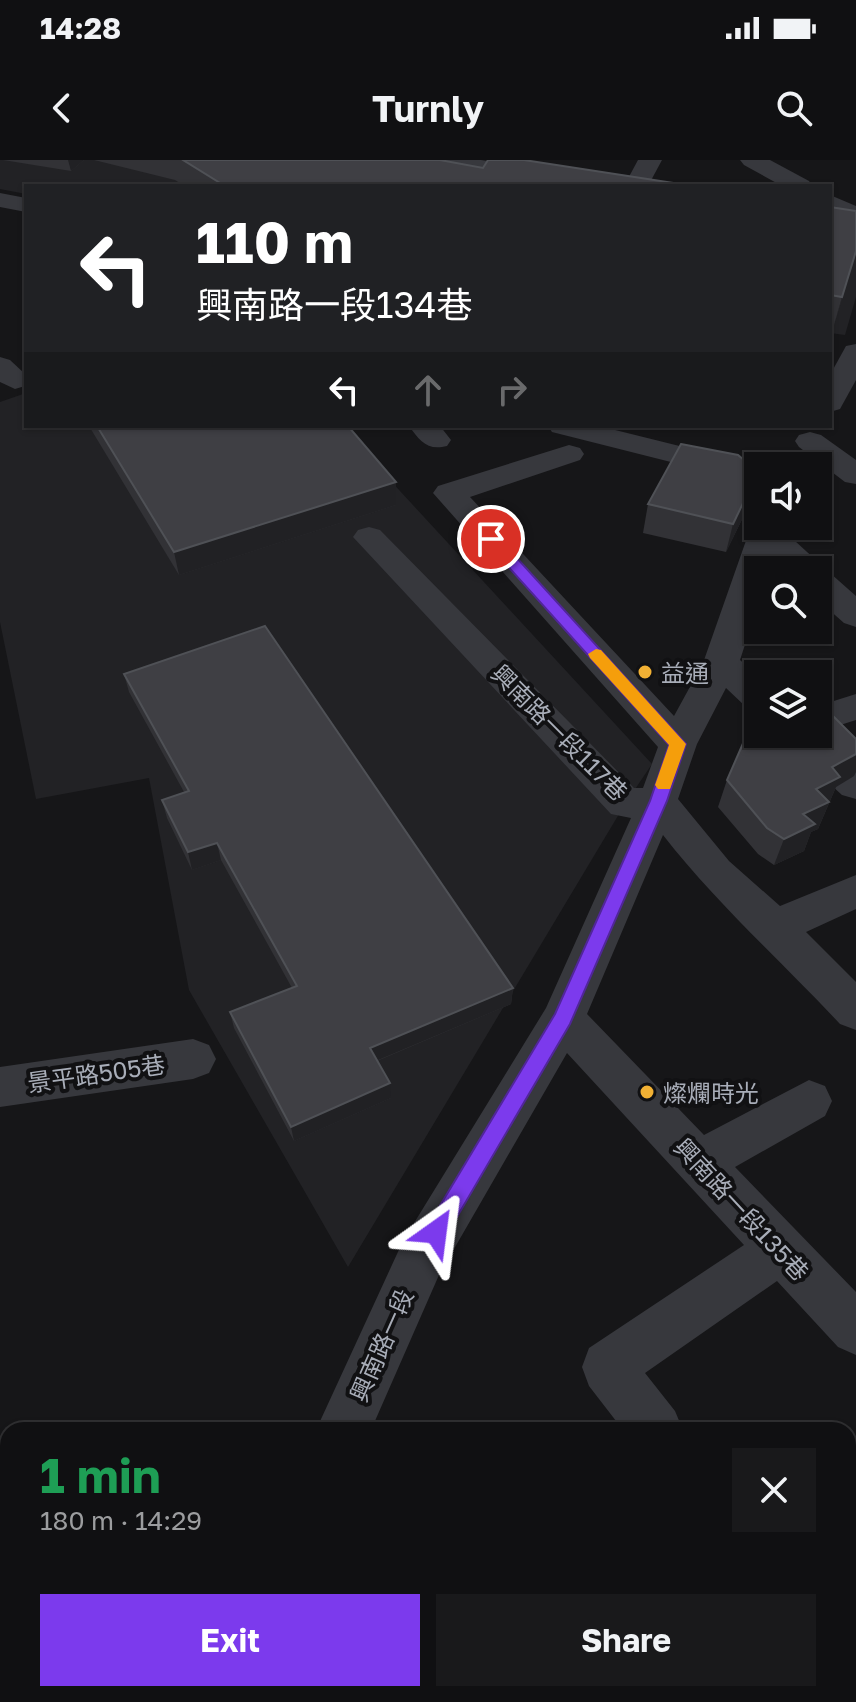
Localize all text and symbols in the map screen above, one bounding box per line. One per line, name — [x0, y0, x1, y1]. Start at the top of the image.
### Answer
text: 14:28 — [40, 10, 121, 46]
icon: back — [40, 86, 84, 130]
icon: search — [772, 86, 816, 130]
text: Turnly — [372, 87, 484, 130]
text: 110 m — [196, 208, 353, 275]
icon: left — [64, 216, 168, 320]
text: 興南路一段134巷 — [196, 283, 472, 326]
icon: left — [322, 368, 366, 412]
icon: ahead — [406, 368, 450, 412]
icon: right — [490, 368, 534, 412]
map controls — [744, 452, 832, 748]
button: sound — [744, 452, 832, 540]
pin — [457, 505, 525, 573]
icon: arrive — [469, 517, 513, 561]
button: search — [744, 556, 832, 644]
street label: 興南路一段117巷 — [486, 658, 634, 806]
place label: 益通 — [661, 658, 709, 687]
button: layers — [744, 660, 832, 748]
marker: 益通 — [636, 663, 654, 681]
street label: 景平路505巷 — [25, 1049, 167, 1097]
place label: 燦爛時光 — [663, 1078, 759, 1107]
marker: 燦爛時光 — [638, 1083, 656, 1101]
street label: 興南路一段135巷 — [669, 1132, 815, 1286]
position arrow — [394, 1190, 478, 1274]
street label: 興南路一段 — [343, 1284, 419, 1406]
text: 1 min — [40, 1446, 161, 1504]
button: close — [732, 1448, 816, 1532]
text: 180 m · 14:29 — [40, 1505, 202, 1536]
button: Exit — [40, 1594, 420, 1686]
button: Share — [436, 1594, 816, 1686]

